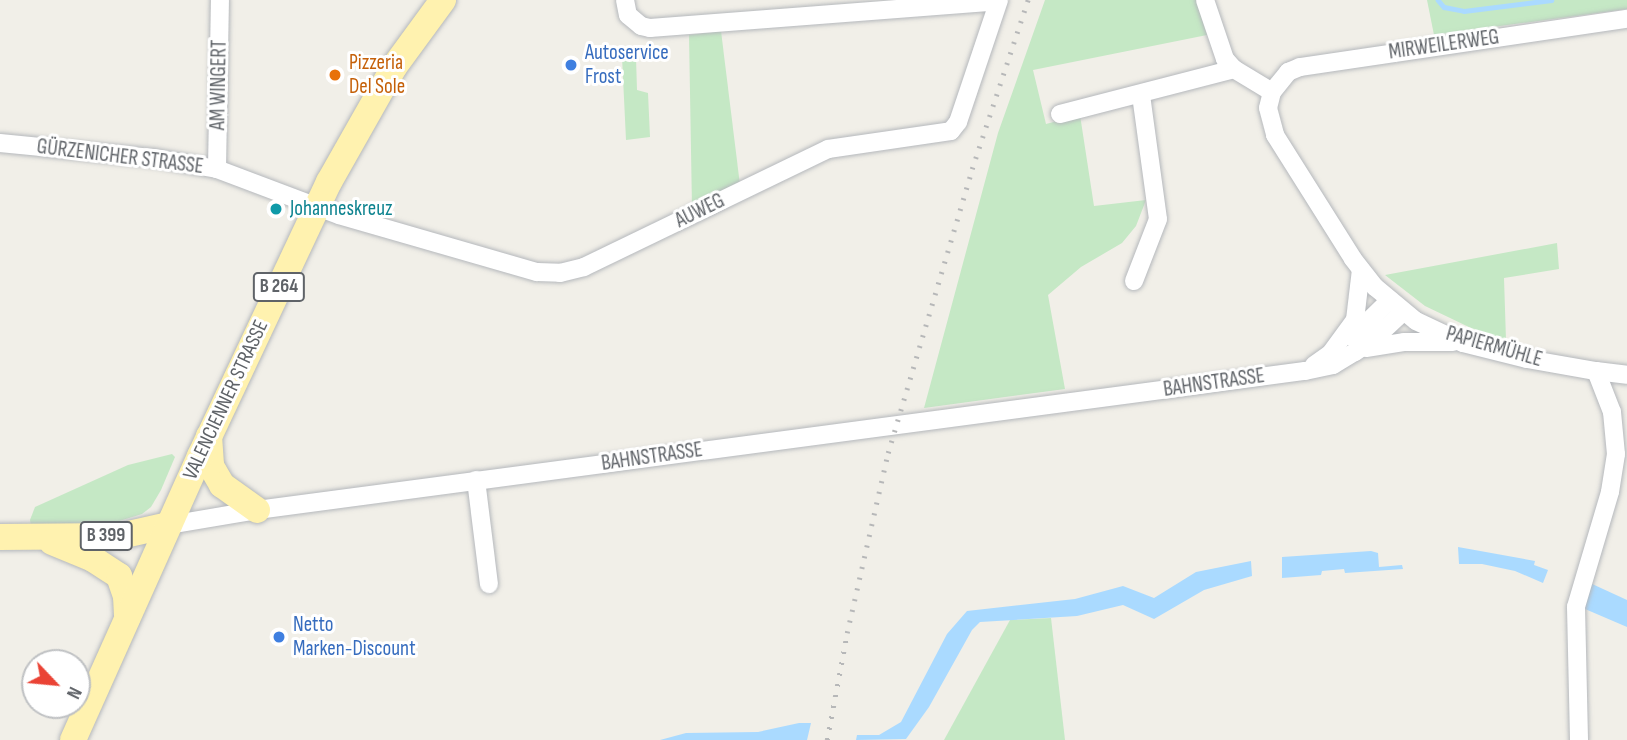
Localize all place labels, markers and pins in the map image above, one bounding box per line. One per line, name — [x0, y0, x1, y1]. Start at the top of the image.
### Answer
place label: Autoservice Frost — [585, 40, 669, 90]
place label: Pizzeria Del Sole — [349, 50, 405, 100]
marker: Autoservice Frost — [563, 57, 579, 73]
marker: Pizzeria Del Sole — [327, 67, 343, 83]
place label: Johanneskreuz — [290, 196, 393, 222]
marker: Johanneskreuz — [268, 201, 284, 217]
place label: Netto Marken-Discount — [293, 612, 416, 662]
marker: Netto Marken-Discount — [271, 629, 287, 645]

